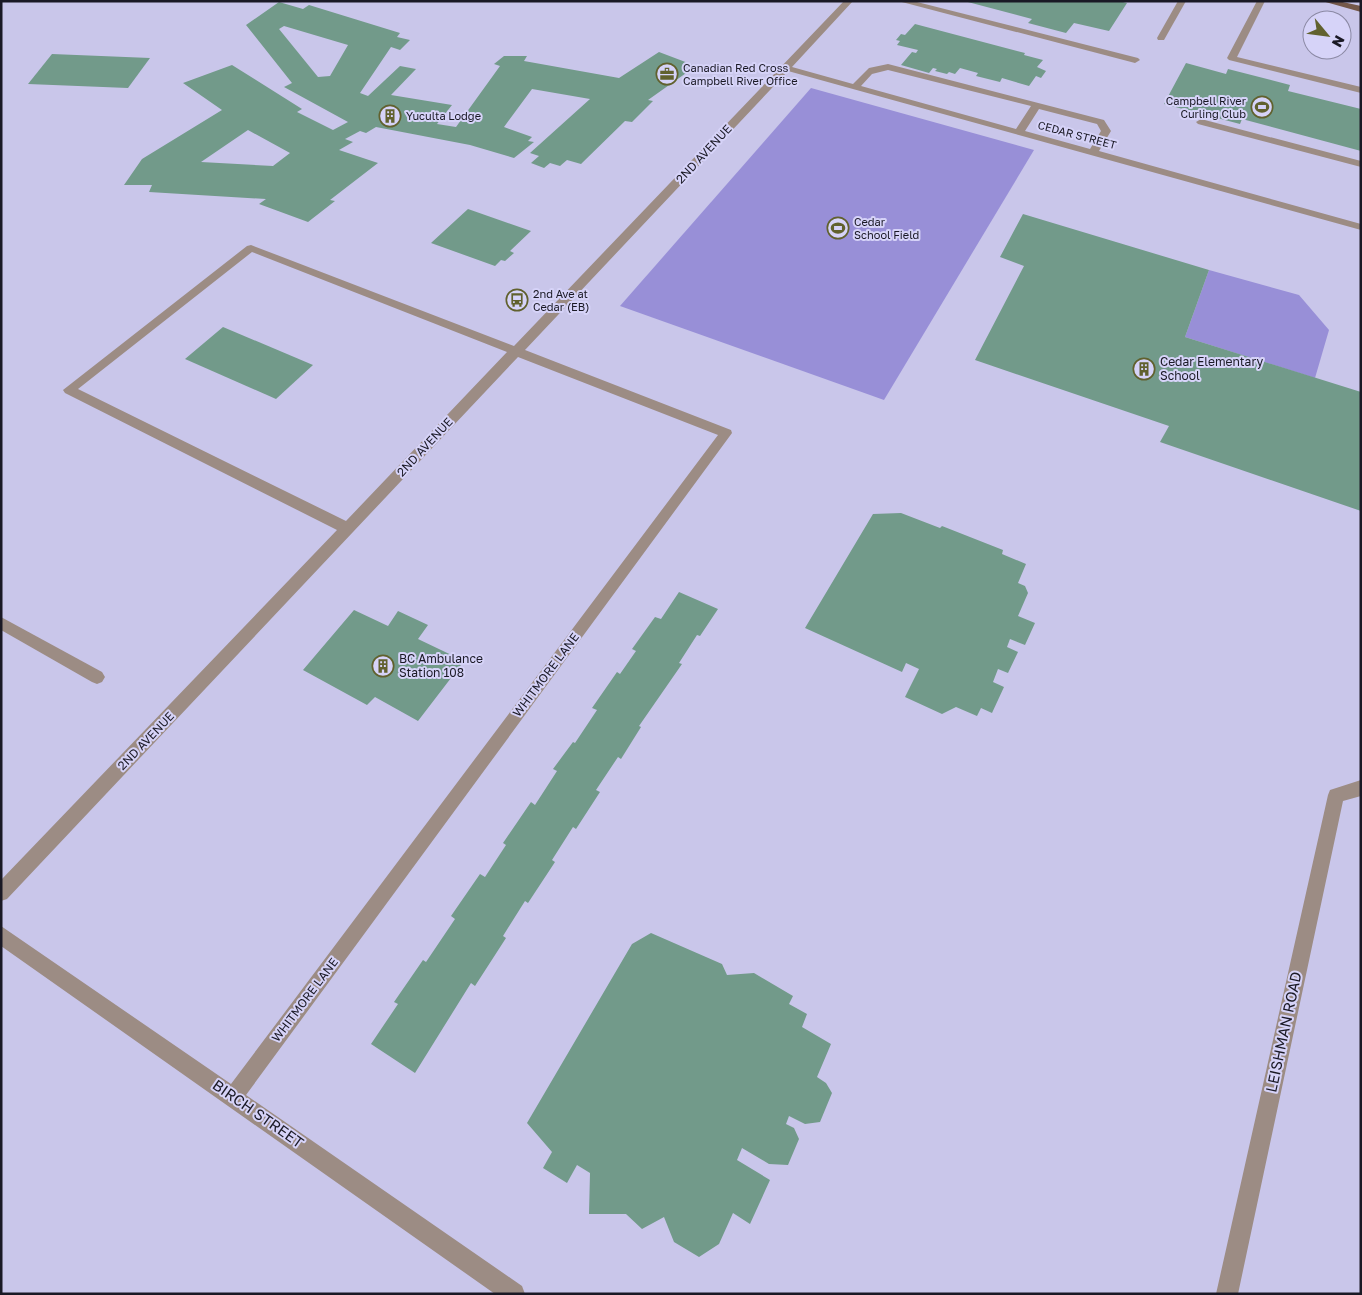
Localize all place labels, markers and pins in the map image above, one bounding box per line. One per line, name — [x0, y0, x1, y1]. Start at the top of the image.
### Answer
place label: Canadian Red Cross Campbell River Office — [683, 61, 798, 87]
office icon: Canadian Red Cross Campbell River Office — [655, 62, 679, 86]
place label: Campbell River Curling Club — [1166, 94, 1247, 120]
sports icon: Campbell River Curling Club — [1250, 95, 1274, 119]
building icon: Yuculta Lodge — [378, 104, 402, 128]
place label: Yuculta Lodge — [406, 109, 481, 122]
place label: Cedar School Field — [854, 215, 919, 241]
sports icon: Cedar School Field — [826, 216, 850, 240]
place label: 2nd Ave at Cedar (EB) — [533, 287, 589, 313]
bus stop icon: 2nd Ave at Cedar (EB) — [505, 288, 529, 312]
place label: Cedar Elementary School — [1160, 354, 1263, 383]
building icon: Cedar Elementary School — [1132, 357, 1156, 381]
place label: BC Ambulance Station 108 — [399, 651, 483, 680]
building icon: BC Ambulance Station 108 — [371, 654, 395, 678]

